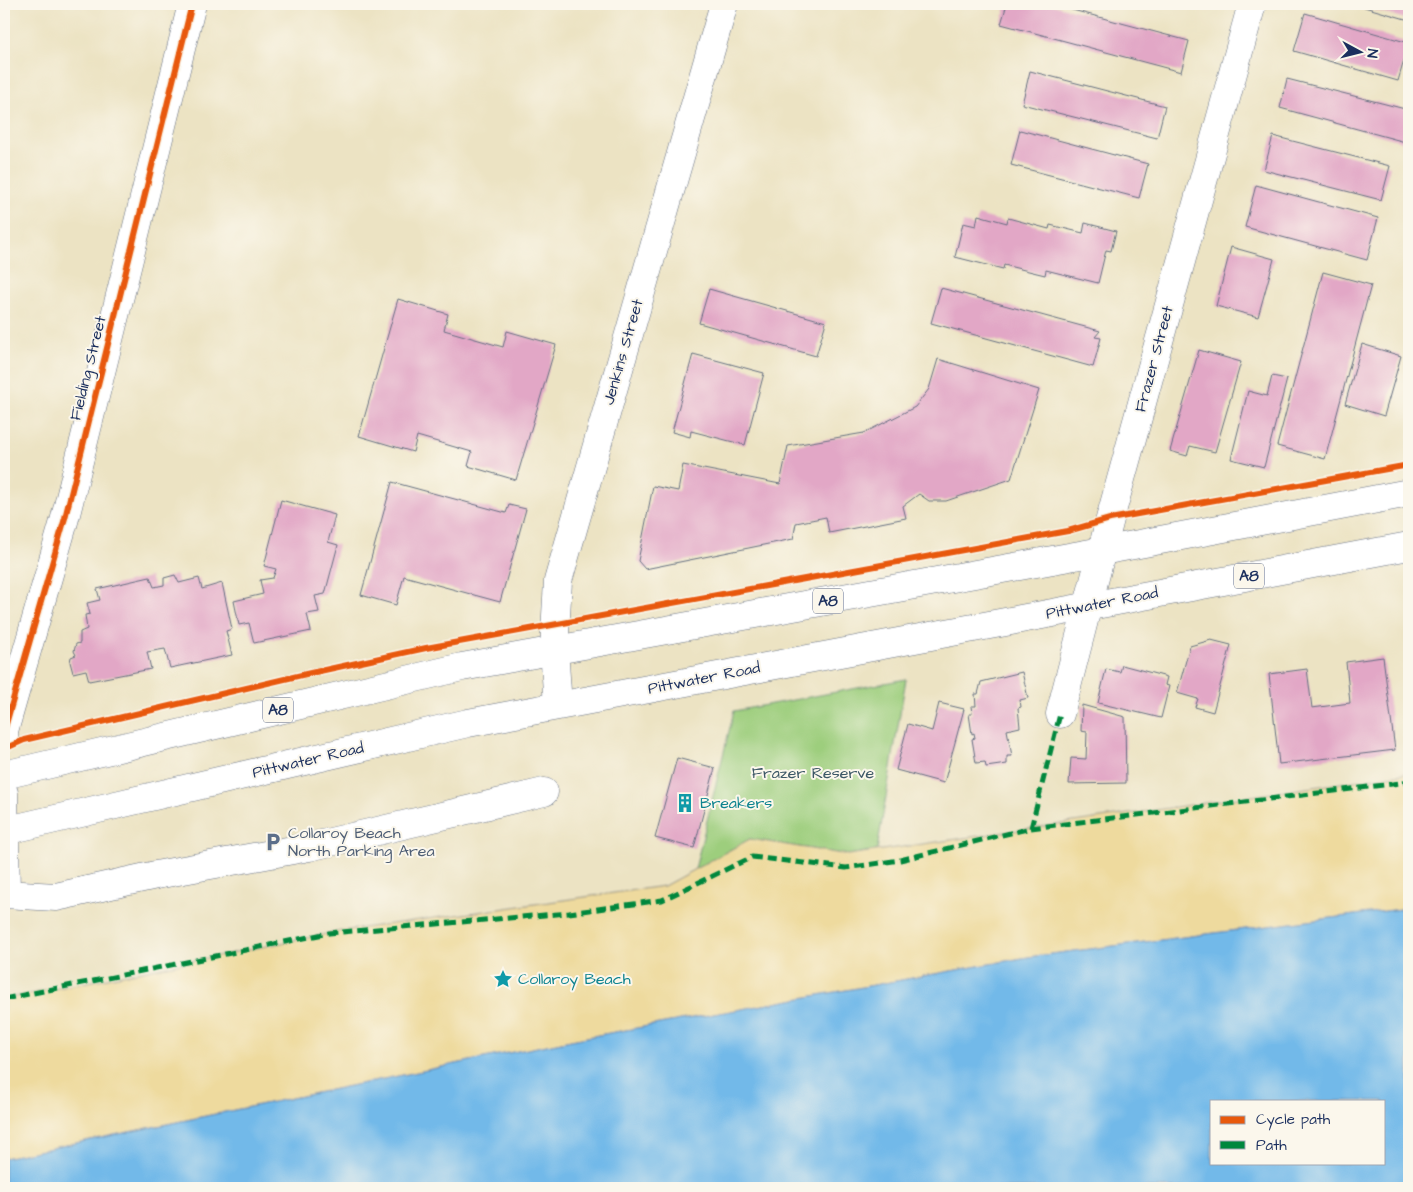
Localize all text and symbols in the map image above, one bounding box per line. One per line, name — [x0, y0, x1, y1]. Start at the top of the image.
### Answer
north arrow — [1336, 28, 1386, 78]
text: N — [1361, 48, 1382, 59]
street label: Jenkins Street — [597, 296, 649, 408]
street label: Frazer Street — [1129, 303, 1179, 415]
street label: Fielding Street — [64, 313, 113, 423]
road number: A8 — [1234, 564, 1264, 588]
street label: Pittwater Road — [1044, 581, 1160, 625]
road number: A8 — [813, 588, 843, 614]
street label: Pittwater Road — [646, 656, 762, 700]
road number: A8 — [263, 698, 293, 722]
street label: Pittwater Road — [250, 736, 366, 784]
park label: Frazer Reserve — [752, 762, 875, 784]
building icon: Breakers — [674, 792, 696, 814]
place label: Breakers — [700, 792, 772, 814]
place label: Collaroy Beach North Parking Area — [288, 822, 435, 863]
parking icon: Collaroy Beach North Parking Area — [262, 831, 284, 853]
place icon: Collaroy Beach — [492, 968, 514, 990]
place label: Collaroy Beach — [518, 968, 631, 991]
legend — [1210, 1100, 1386, 1164]
text: Cycle path — [1256, 1109, 1331, 1131]
text: Path — [1256, 1135, 1287, 1156]

